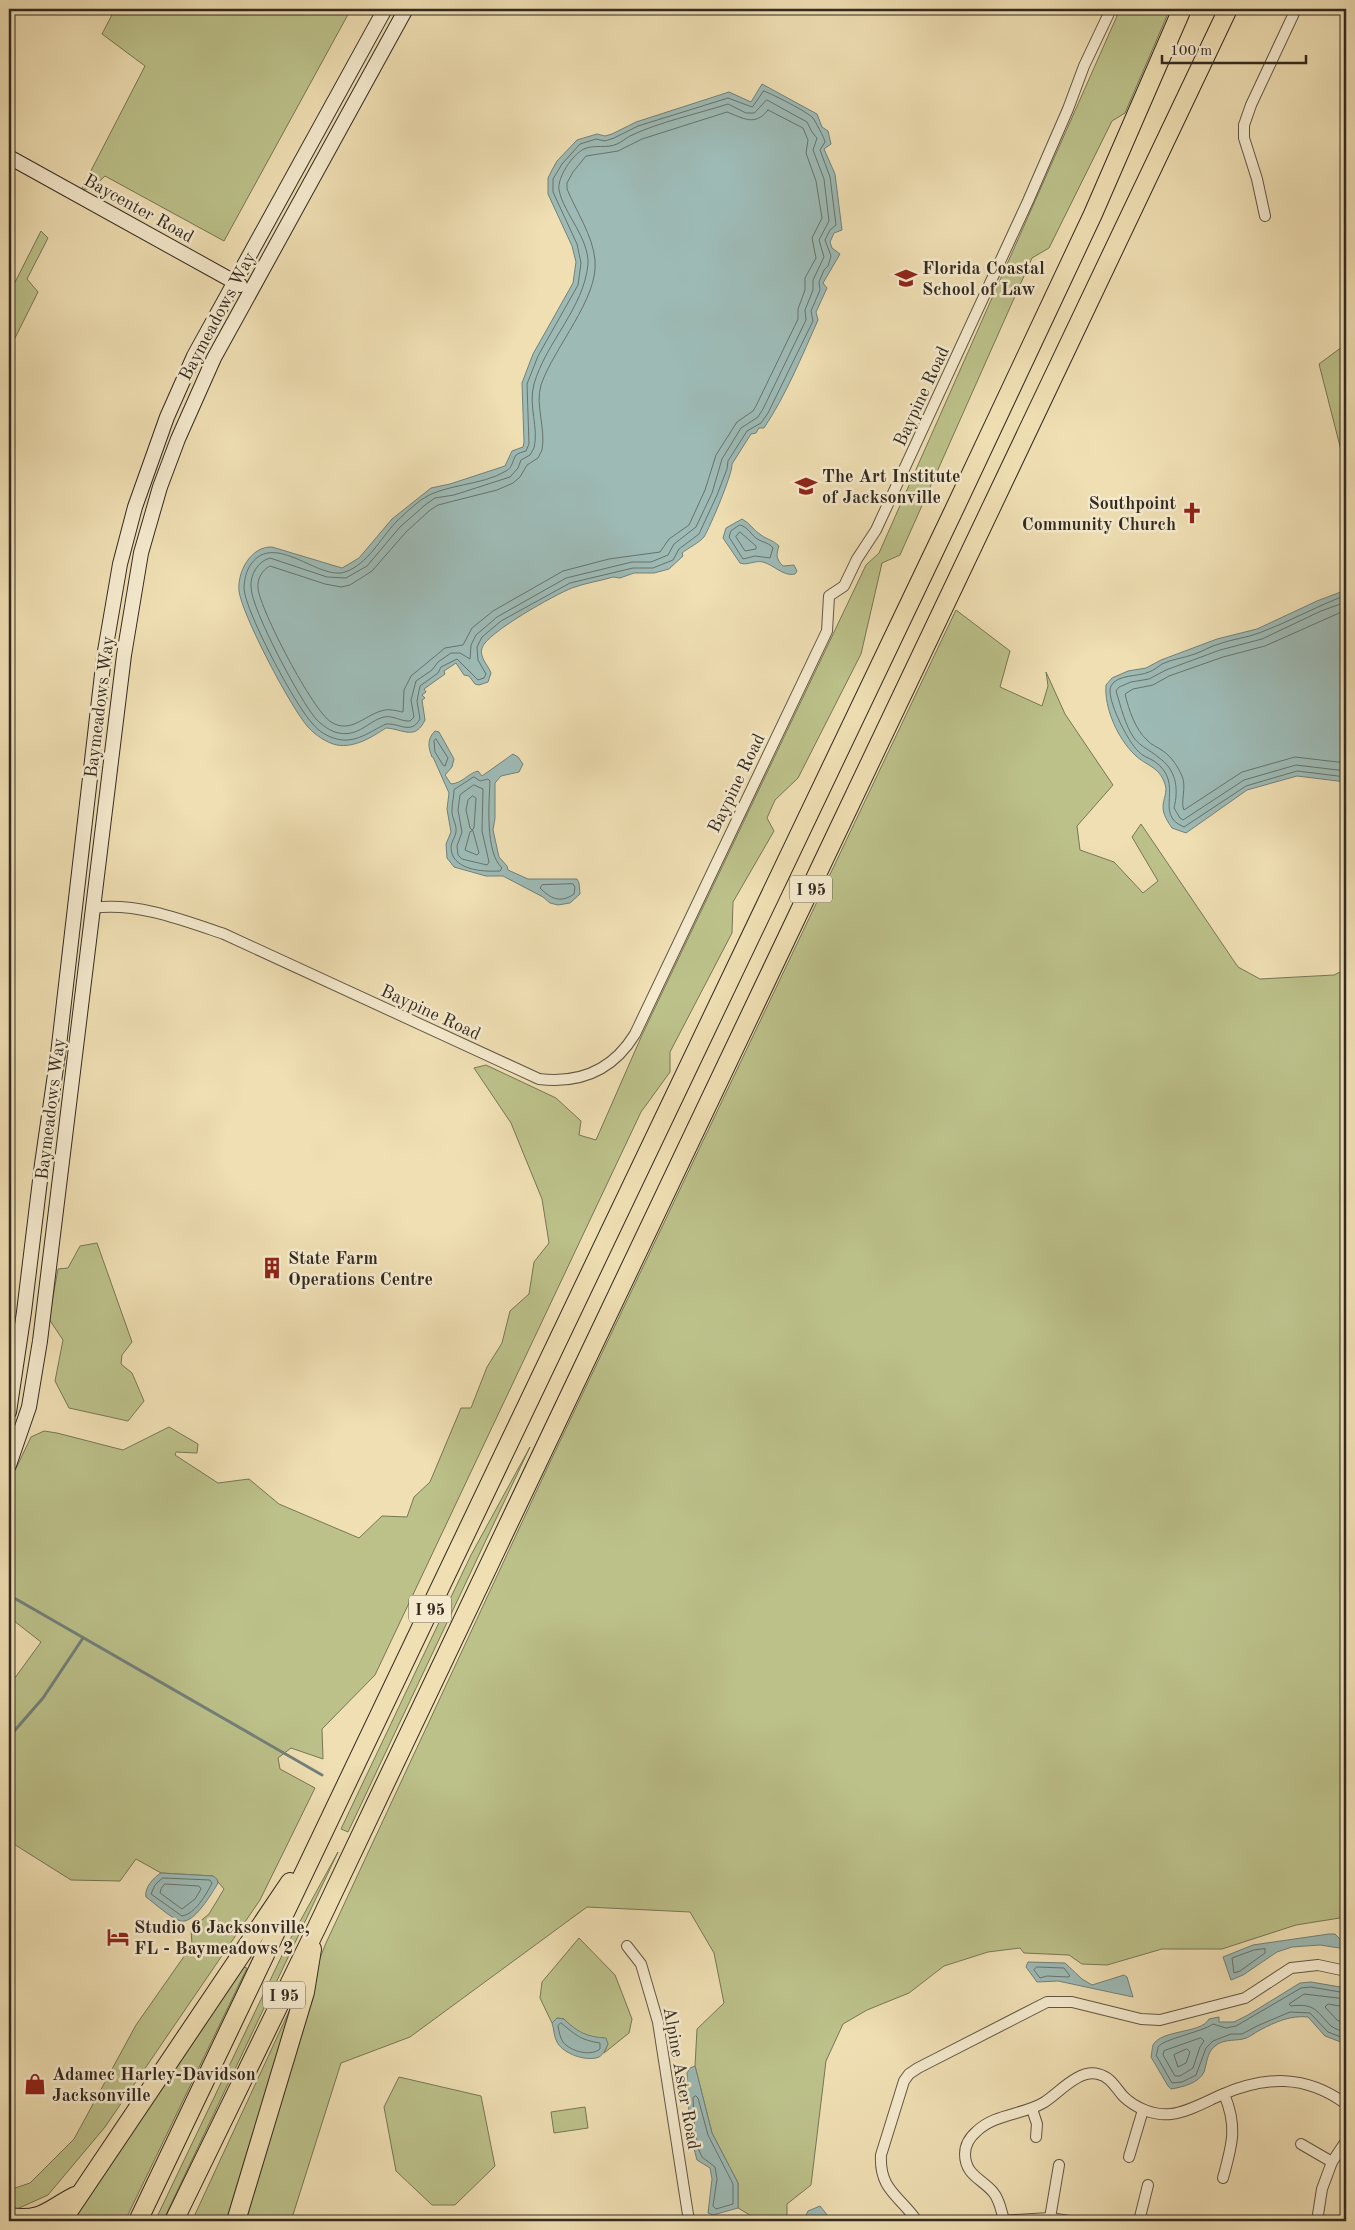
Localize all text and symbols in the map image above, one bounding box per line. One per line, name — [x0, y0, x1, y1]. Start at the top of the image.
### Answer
scale bar — [1162, 32, 1306, 64]
text: 100 m — [1170, 44, 1212, 59]
street label: Baycenter Road — [81, 171, 197, 246]
street label: Baymeadows Way — [176, 249, 260, 384]
place label: Florida Coastal School of Law — [922, 260, 1045, 299]
school or university icon: Florida Coastal School of Law — [893, 265, 919, 291]
street label: Baypine Road — [891, 344, 953, 449]
place label: The Art Institute of Jacksonville — [822, 468, 961, 507]
school or university icon: The Art Institute of Jacksonville — [793, 473, 819, 499]
place label: Southpoint Community Church — [1022, 495, 1176, 534]
church icon: Southpoint Community Church — [1179, 500, 1205, 526]
street label: Baymeadows Way — [82, 635, 118, 779]
street label: Baypine Road — [705, 731, 769, 836]
road number: I 95 — [790, 876, 832, 902]
street label: Baypine Road — [378, 982, 483, 1044]
street label: Baymeadows Way — [33, 1037, 69, 1181]
place label: State Farm Operations Centre — [288, 1250, 433, 1289]
building icon: State Farm Operations Centre — [259, 1255, 285, 1281]
road number: I 95 — [409, 1596, 451, 1622]
place label: Studio 6 Jacksonville, FL - Baymeadows 2 — [134, 1919, 310, 1958]
hotel icon: Studio 6 Jacksonville, FL - Baymeadows 2 — [105, 1924, 131, 1950]
road number: I 95 — [263, 1982, 305, 2008]
street label: Alpine Aster Road — [660, 2005, 702, 2151]
place label: Adamec Harley-Davidson Jacksonville — [52, 2066, 256, 2105]
shop icon: Adamec Harley-Davidson Jacksonville — [22, 2071, 48, 2097]

